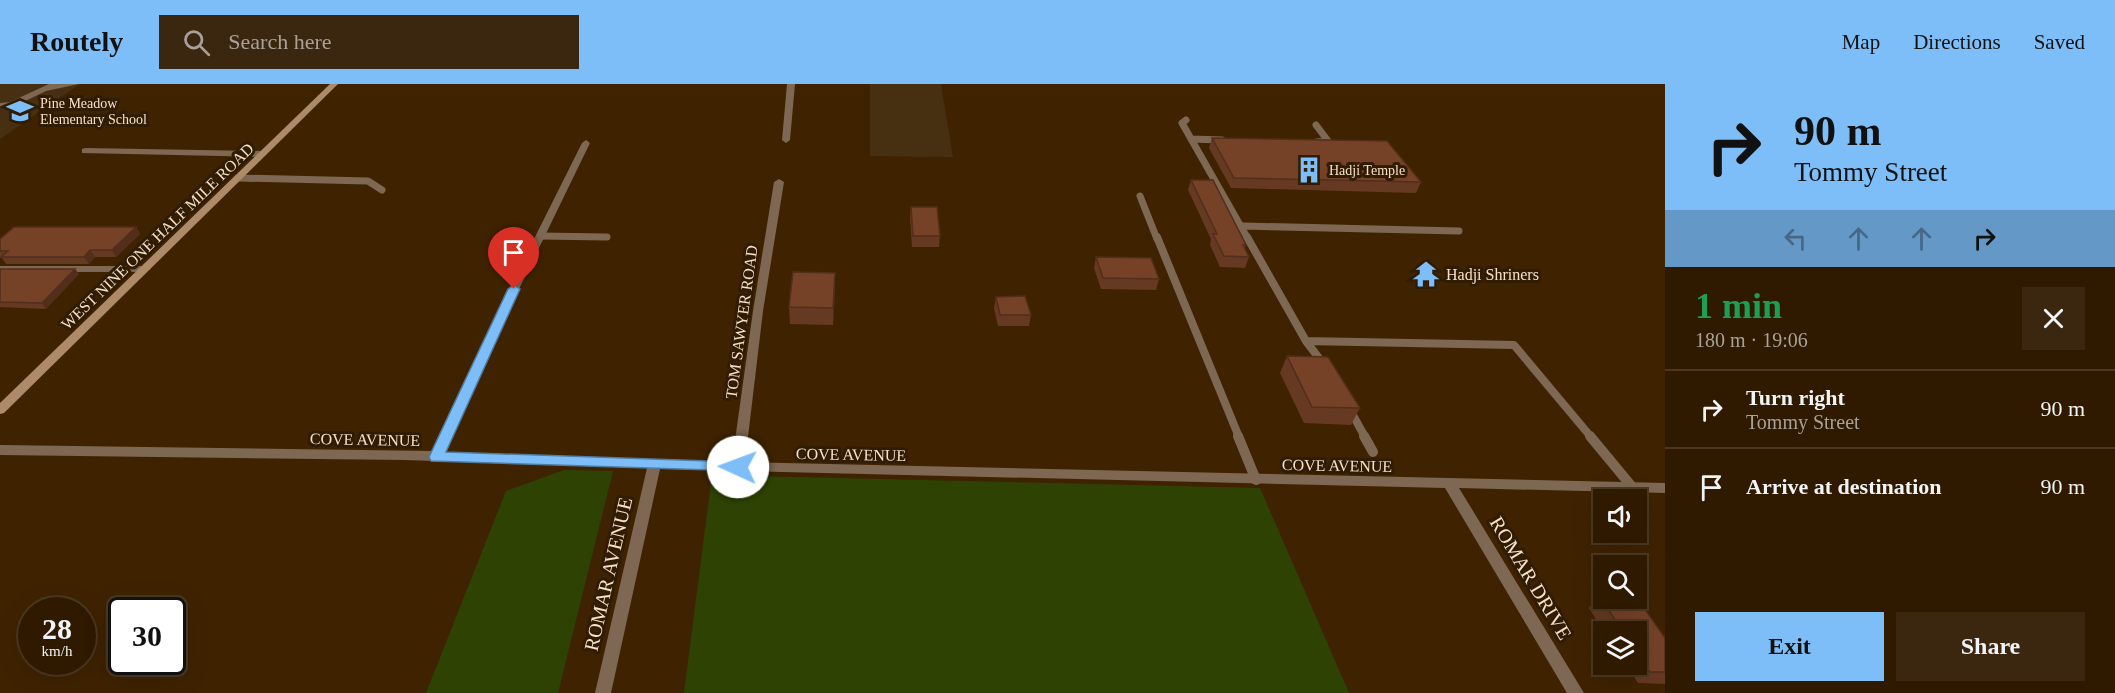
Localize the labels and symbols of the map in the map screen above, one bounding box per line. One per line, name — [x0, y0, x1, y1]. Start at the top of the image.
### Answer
school or university icon: Pine Meadow Elementary School — [5, 96, 35, 126]
place label: Pine Meadow Elementary School — [40, 96, 147, 127]
street label: WEST NINE ONE HALF MILE ROAD — [58, 140, 257, 333]
building icon: Hadji Temple — [1294, 155, 1324, 185]
place label: Hadji Temple — [1329, 163, 1405, 178]
pin — [488, 227, 539, 289]
street label: TOM SAWYER ROAD — [722, 244, 761, 400]
temple icon: Hadji Shriners — [1411, 259, 1441, 289]
place label: Hadji Shriners — [1446, 266, 1539, 284]
street label: COVE AVENUE — [310, 430, 420, 449]
position arrow — [706, 435, 770, 499]
street label: COVE AVENUE — [796, 445, 906, 464]
street label: COVE AVENUE — [1282, 456, 1392, 475]
street label: ROMAR AVENUE — [580, 495, 636, 653]
street label: ROMAR DRIVE — [1486, 513, 1576, 643]
speed limit sign: 30 — [108, 597, 186, 675]

